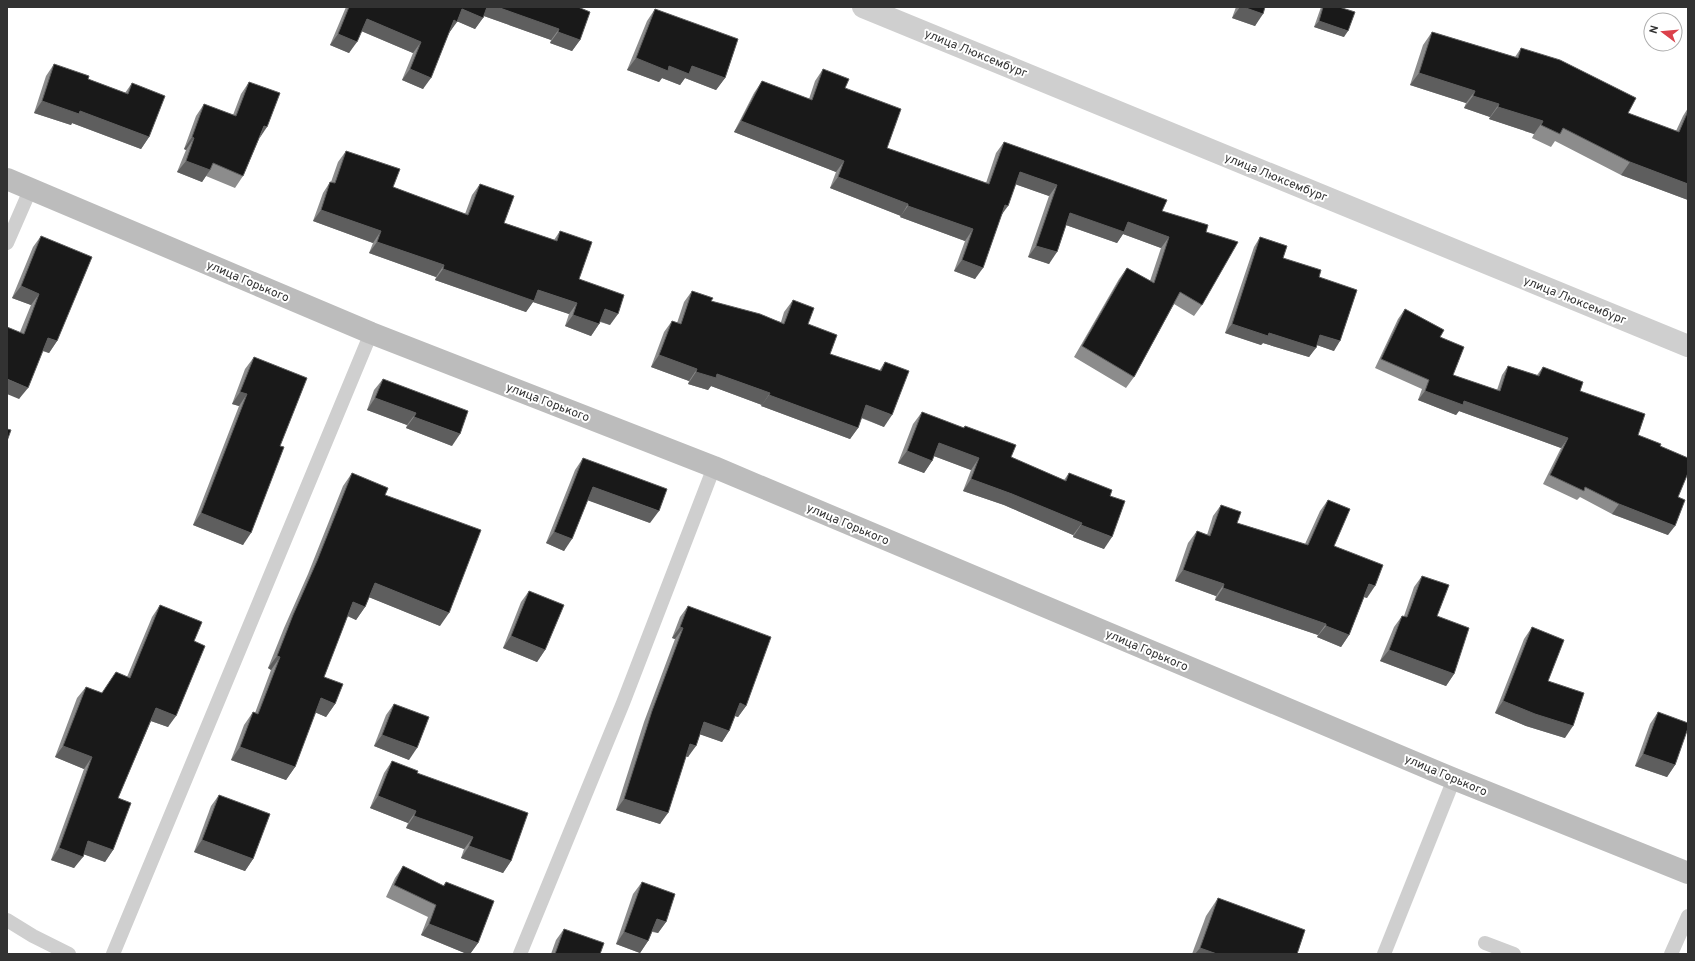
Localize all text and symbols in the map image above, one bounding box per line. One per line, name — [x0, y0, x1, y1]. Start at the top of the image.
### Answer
north arrow — [1643, 12, 1683, 52]
text: N — [1647, 24, 1662, 35]
street label: улица Люксембург — [922, 26, 1029, 82]
street label: улица Люксембург — [1222, 150, 1329, 206]
street label: улица Горького — [204, 257, 292, 307]
street label: улица Люксембург — [1521, 273, 1628, 329]
street label: улица Горького — [504, 380, 592, 426]
street label: улица Горького — [804, 500, 892, 550]
street label: улица Горького — [1103, 626, 1191, 676]
street label: улица Горького — [1402, 751, 1490, 801]

